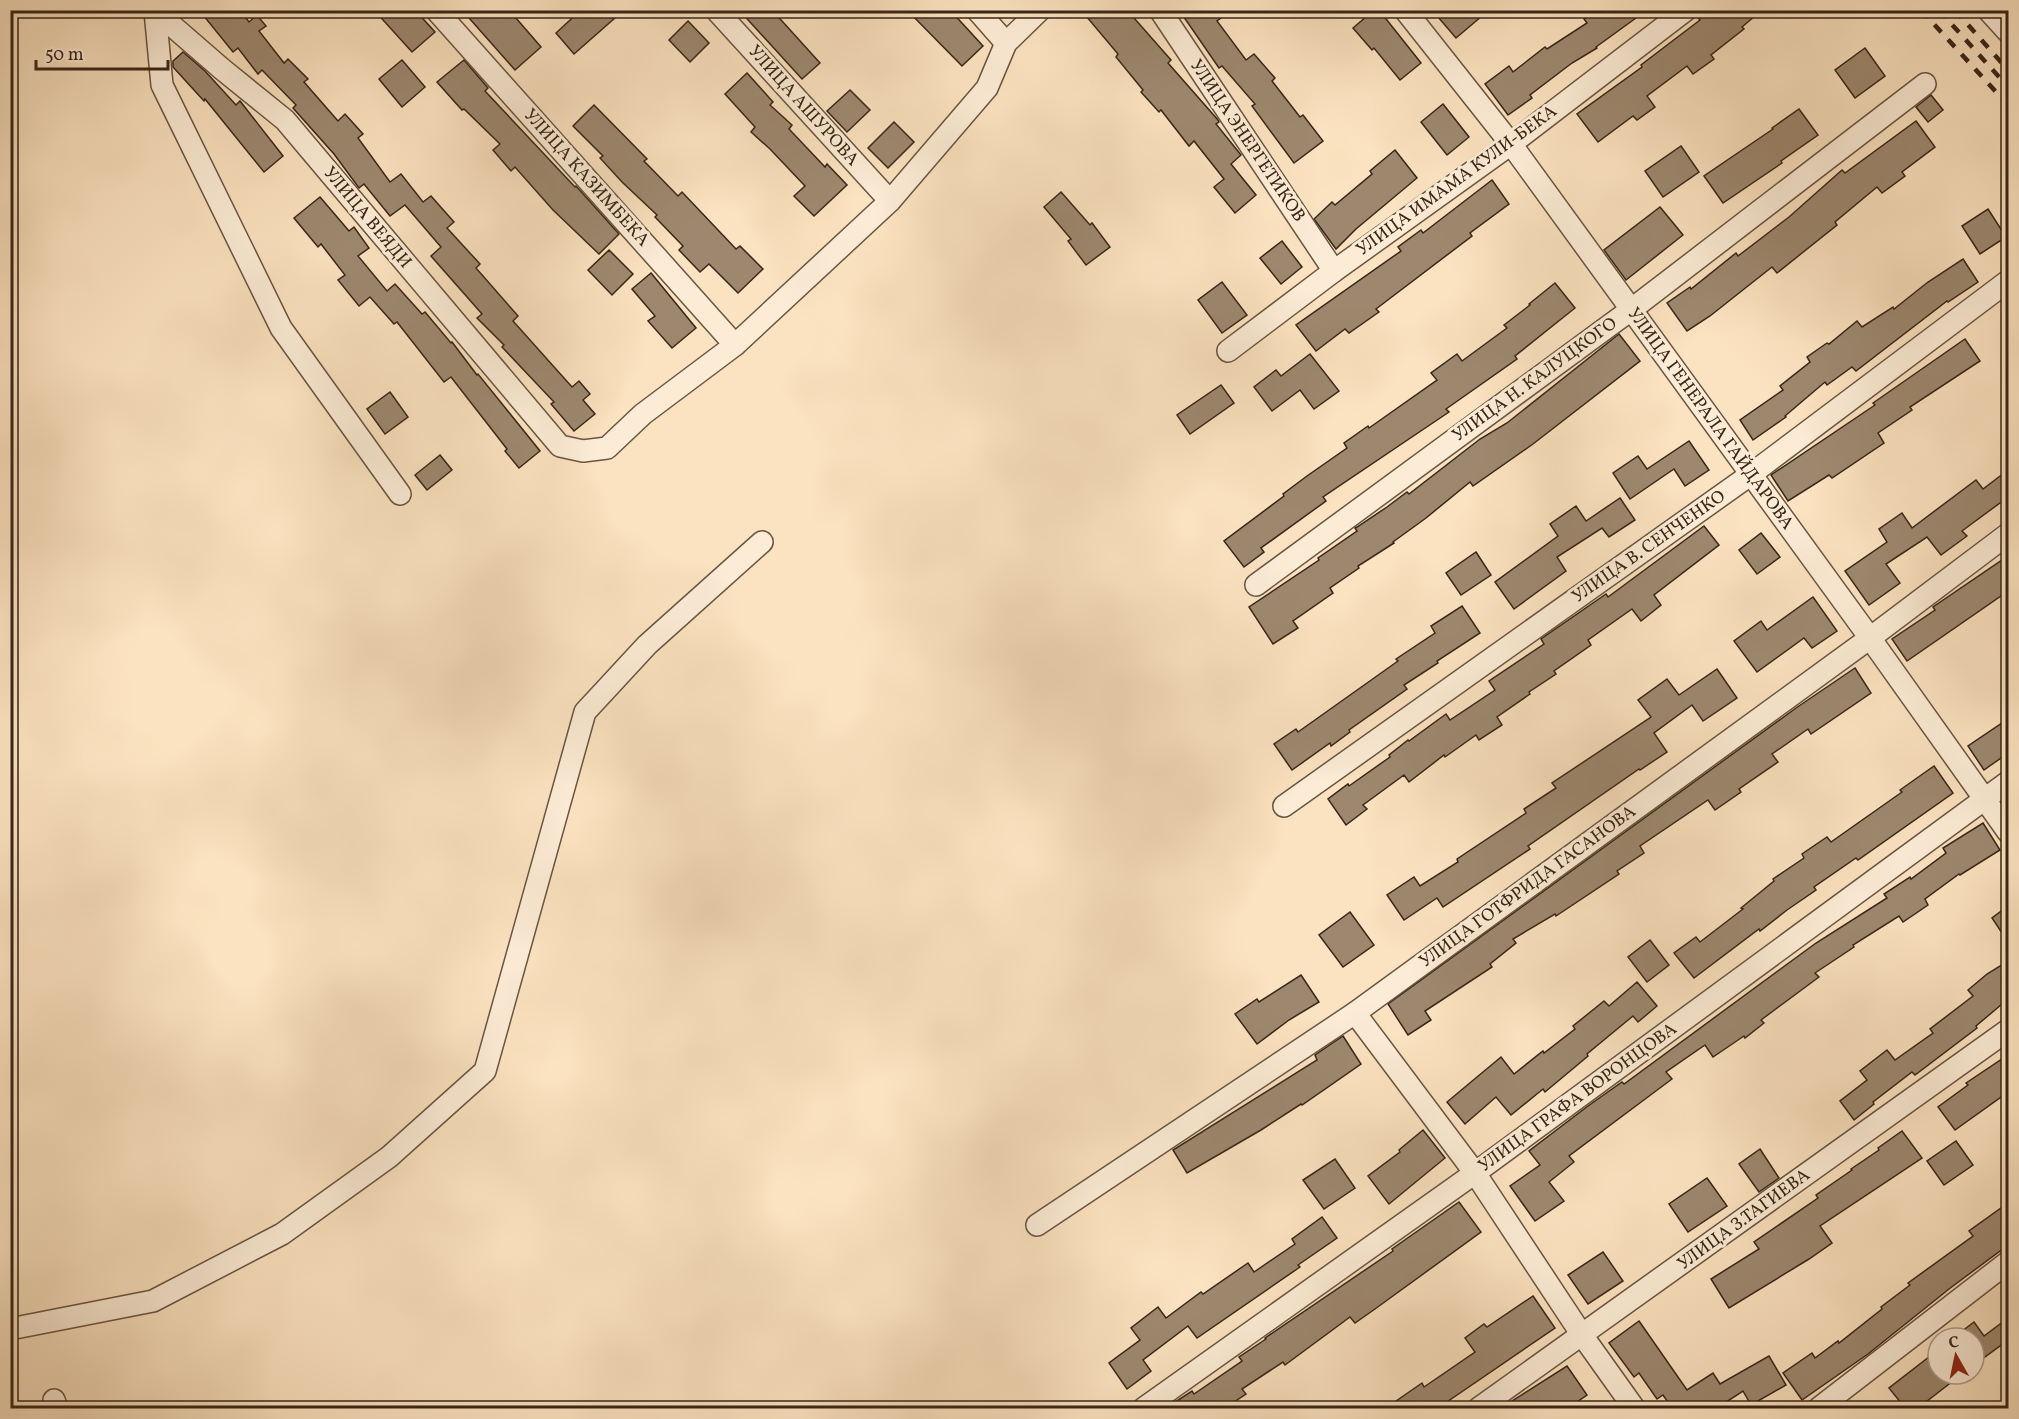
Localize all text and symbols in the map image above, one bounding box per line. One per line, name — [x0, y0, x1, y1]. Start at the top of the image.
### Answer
scale bar — [36, 33, 168, 71]
street label: УЛИЦА АШУРОВА — [742, 40, 864, 172]
text: 50 m — [45, 43, 84, 68]
street label: УЛИЦА ЭНЕРГЕТИКОВ — [1183, 55, 1311, 227]
street label: УЛИЦА ИМАМА КУЛИ-БЕКА — [1351, 99, 1563, 262]
street label: УЛИЦА КАЗИМБЕКА — [517, 104, 655, 253]
street label: УЛИЦА ВЕЯДИ — [317, 162, 417, 274]
street label: УЛИЦА ГЕНЕРАЛА ГАЙДАРОВА — [1621, 303, 1799, 535]
street label: УЛИЦА Н. КАЛУЦКОГО — [1448, 312, 1622, 448]
street label: УЛИЦА В. СЕНЧЕНКО — [1567, 485, 1731, 609]
street label: УЛИЦА ГОТФРИДА ГАСАНОВА — [1415, 800, 1642, 974]
street label: УЛИЦА ГРАФА ВОРОНЦОВА — [1474, 1017, 1683, 1179]
street label: УЛИЦА З.ТАГИЕВА — [1673, 1163, 1816, 1277]
north arrow — [1926, 1326, 1986, 1386]
text: С — [1947, 1331, 1961, 1355]

